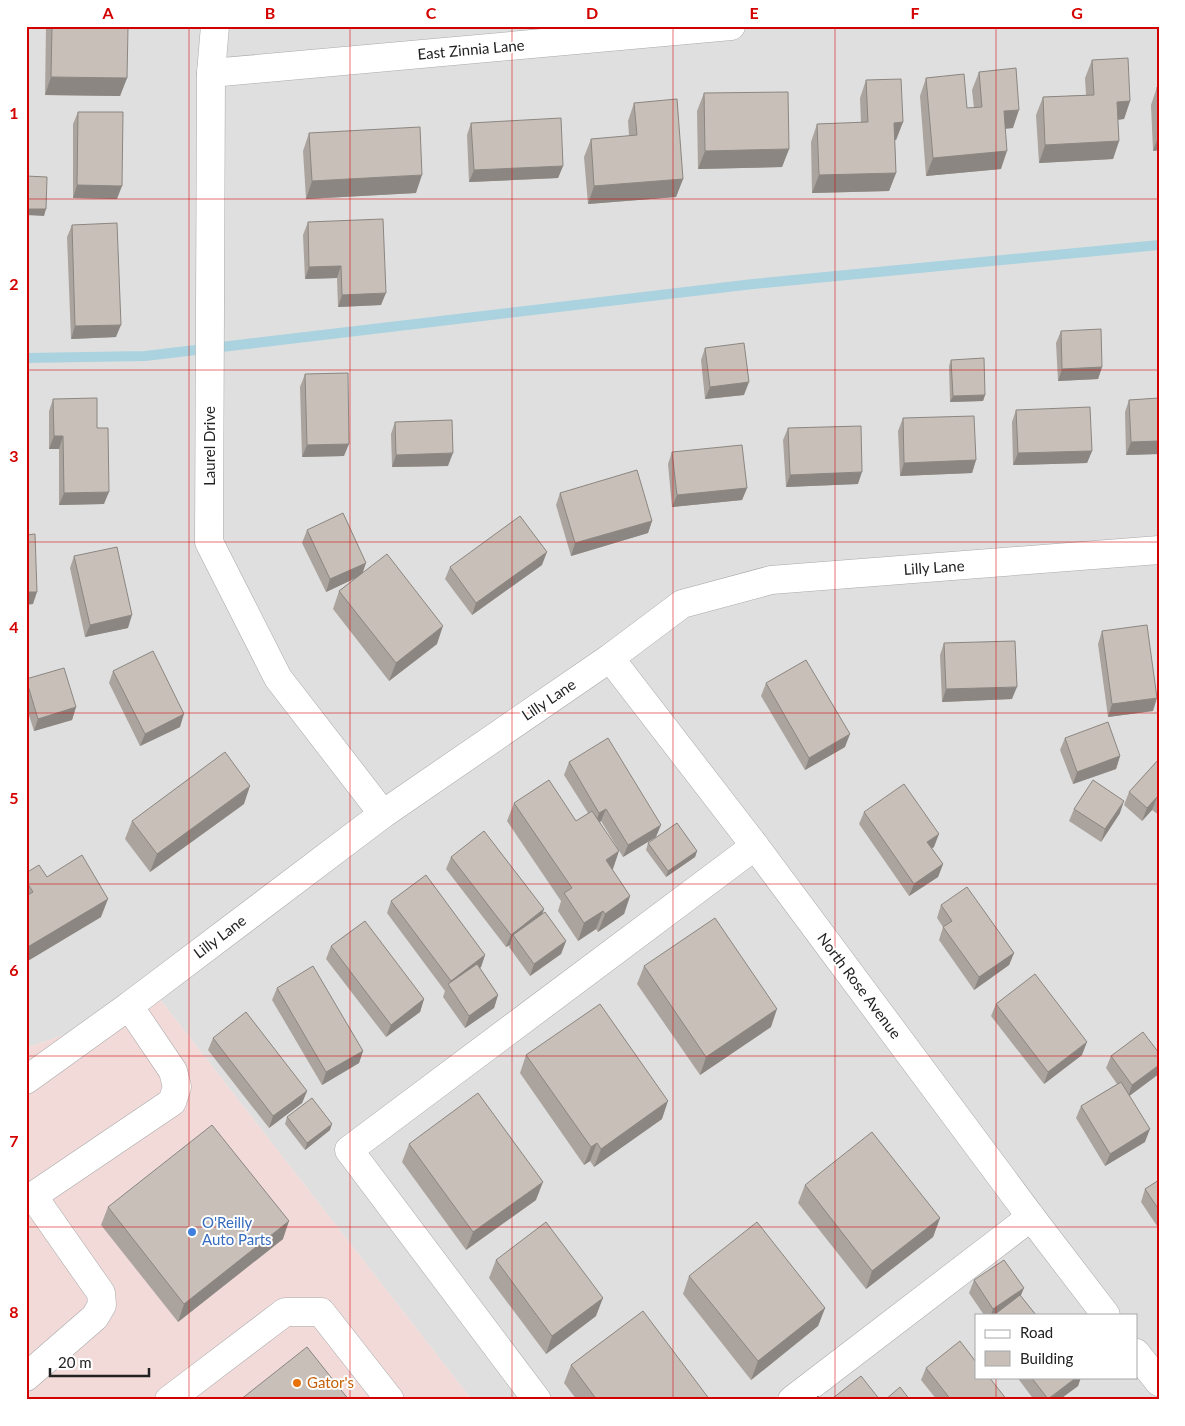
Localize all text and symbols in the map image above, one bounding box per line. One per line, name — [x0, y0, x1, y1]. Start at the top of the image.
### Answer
text: A — [101, 3, 114, 22]
text: B — [265, 3, 275, 22]
text: C — [426, 3, 437, 22]
text: D — [586, 3, 598, 22]
text: E — [749, 3, 759, 22]
text: F — [910, 3, 920, 22]
text: G — [1071, 3, 1083, 22]
street label: East Zinnia Lane — [417, 35, 525, 63]
text: 1 — [9, 103, 19, 122]
text: 2 — [9, 274, 19, 293]
street label: Laurel Drive — [200, 406, 218, 486]
text: 3 — [9, 446, 19, 465]
street label: Lilly Lane — [903, 556, 965, 578]
text: 4 — [9, 617, 19, 636]
street label: Lilly Lane — [518, 675, 579, 724]
text: 5 — [9, 788, 19, 807]
street label: Lilly Lane — [190, 911, 249, 962]
street label: North Rose Avenue — [814, 929, 905, 1042]
text: 6 — [9, 960, 19, 979]
text: 7 — [9, 1131, 19, 1150]
place label: O'Reilly Auto Parts — [202, 1213, 272, 1248]
marker: O'Reilly Auto Parts — [186, 1226, 198, 1238]
text: 8 — [9, 1302, 19, 1321]
legend — [975, 1314, 1138, 1378]
text: Road — [1020, 1323, 1053, 1341]
scale bar — [50, 1346, 149, 1378]
text: Building — [1020, 1349, 1073, 1367]
text: 20 m — [58, 1353, 92, 1371]
place label: Gator's — [307, 1373, 354, 1391]
marker: Gator's — [291, 1377, 303, 1389]

